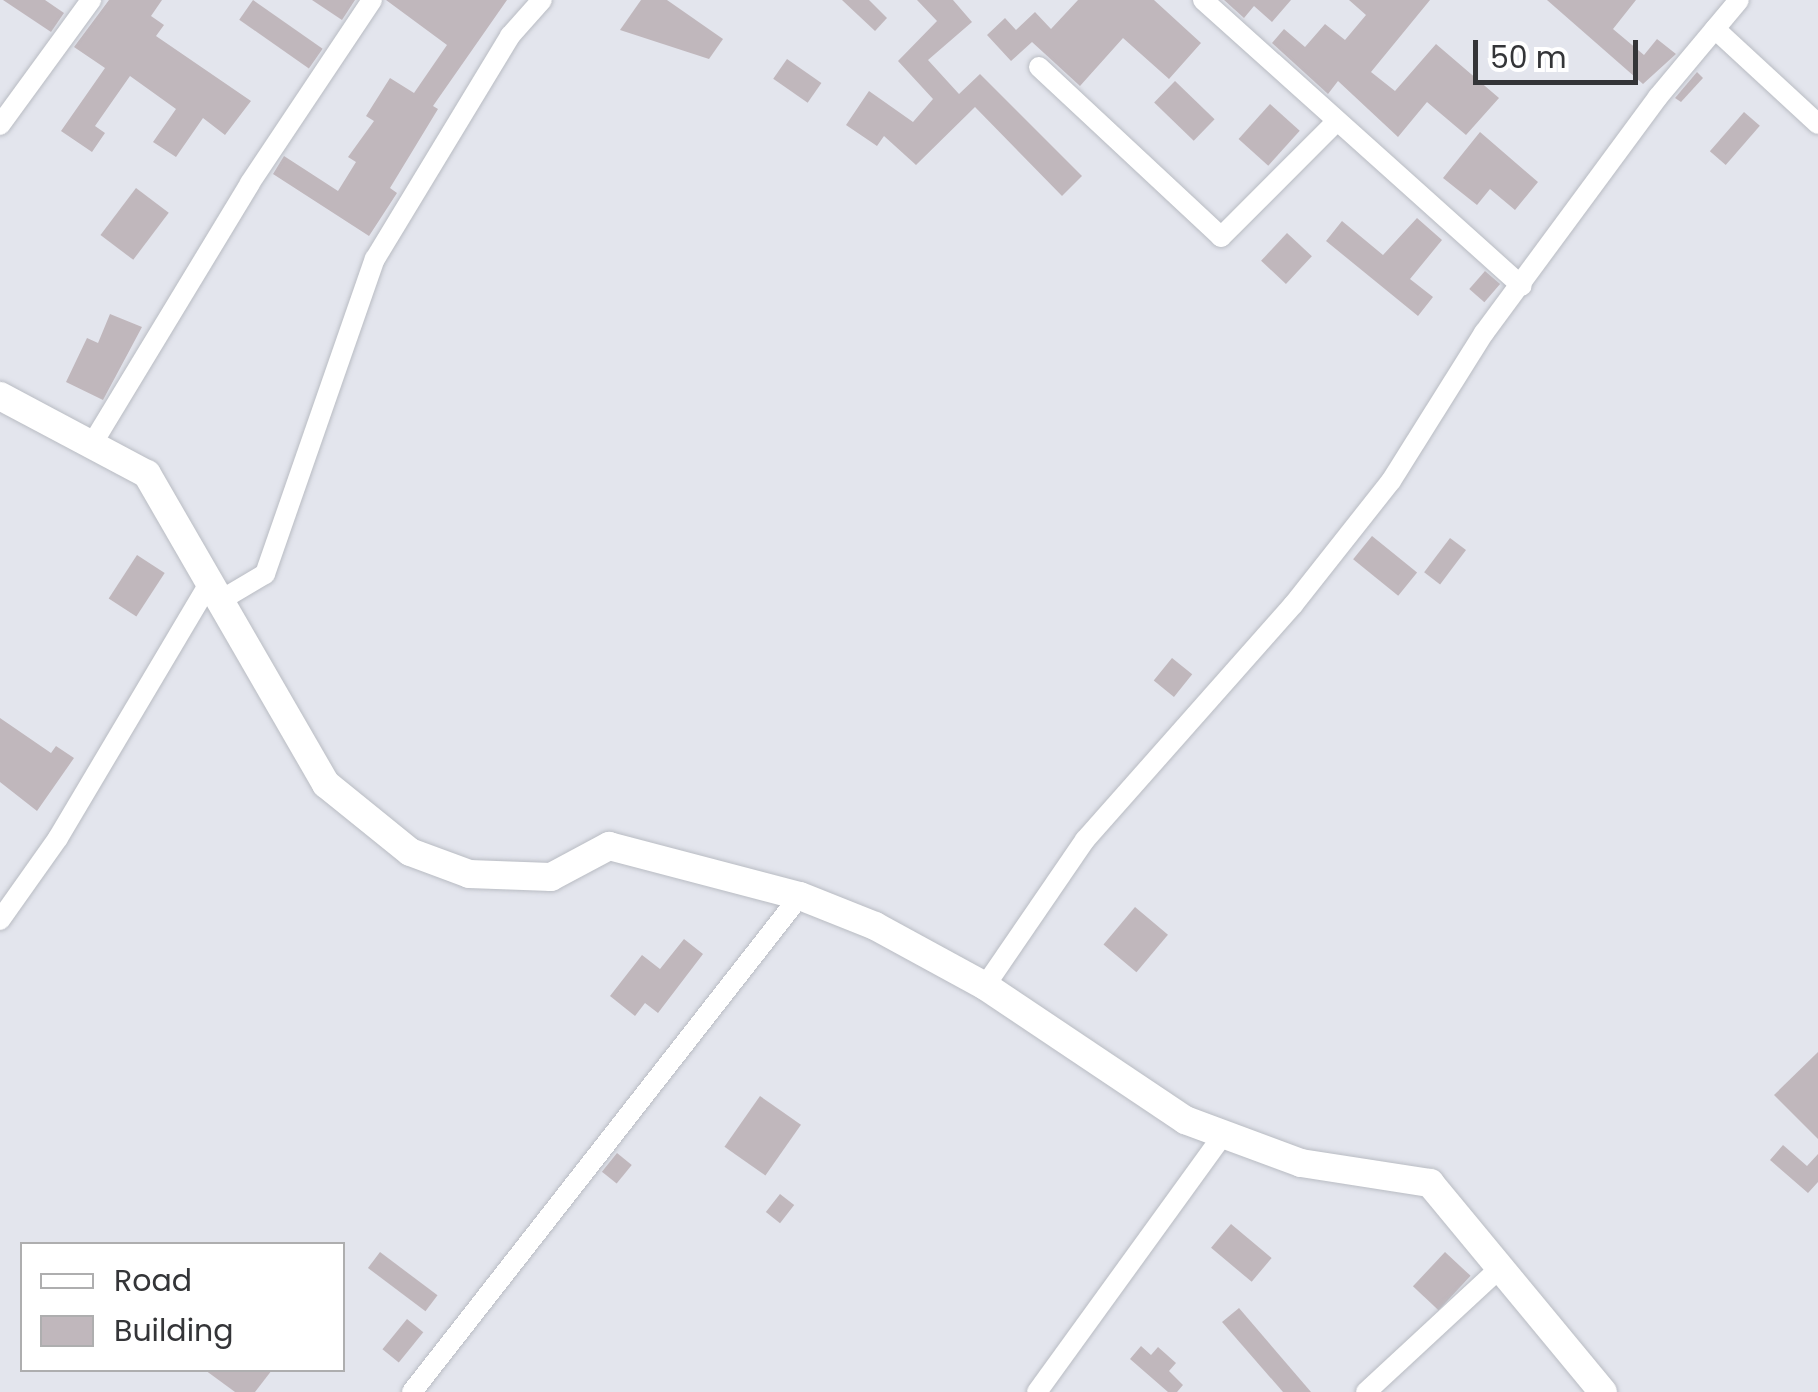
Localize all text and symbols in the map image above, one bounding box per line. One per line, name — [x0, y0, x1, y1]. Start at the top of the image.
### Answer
scale bar — [1478, 20, 1643, 82]
text: 50 m — [1490, 36, 1567, 79]
legend — [20, 1242, 345, 1372]
text: Road — [114, 1259, 192, 1302]
text: Building — [114, 1309, 234, 1352]

